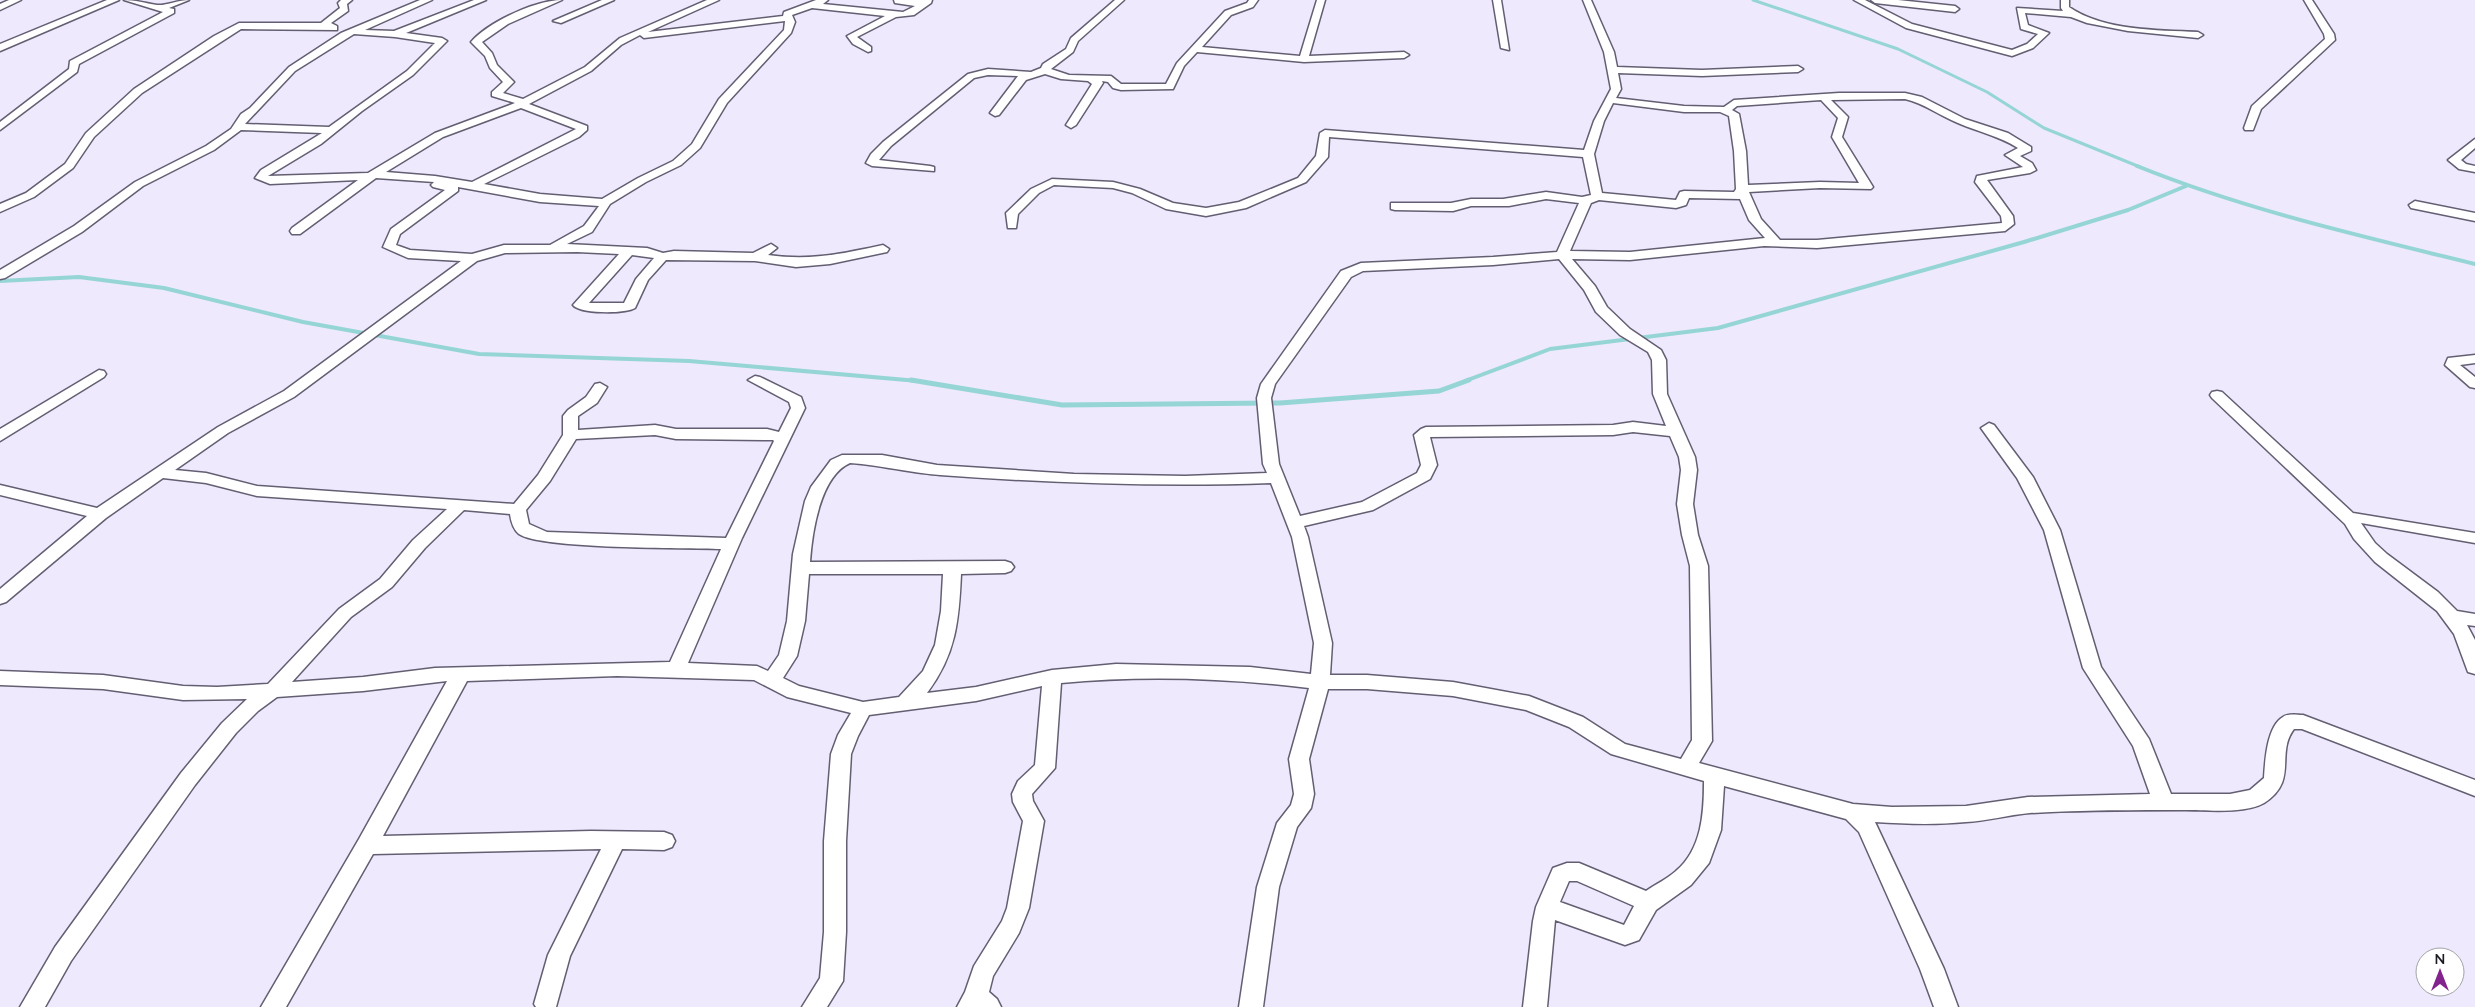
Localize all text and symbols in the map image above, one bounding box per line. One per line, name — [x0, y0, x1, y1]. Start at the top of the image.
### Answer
north arrow — [2415, 947, 2465, 997]
text: N — [2435, 950, 2445, 967]

